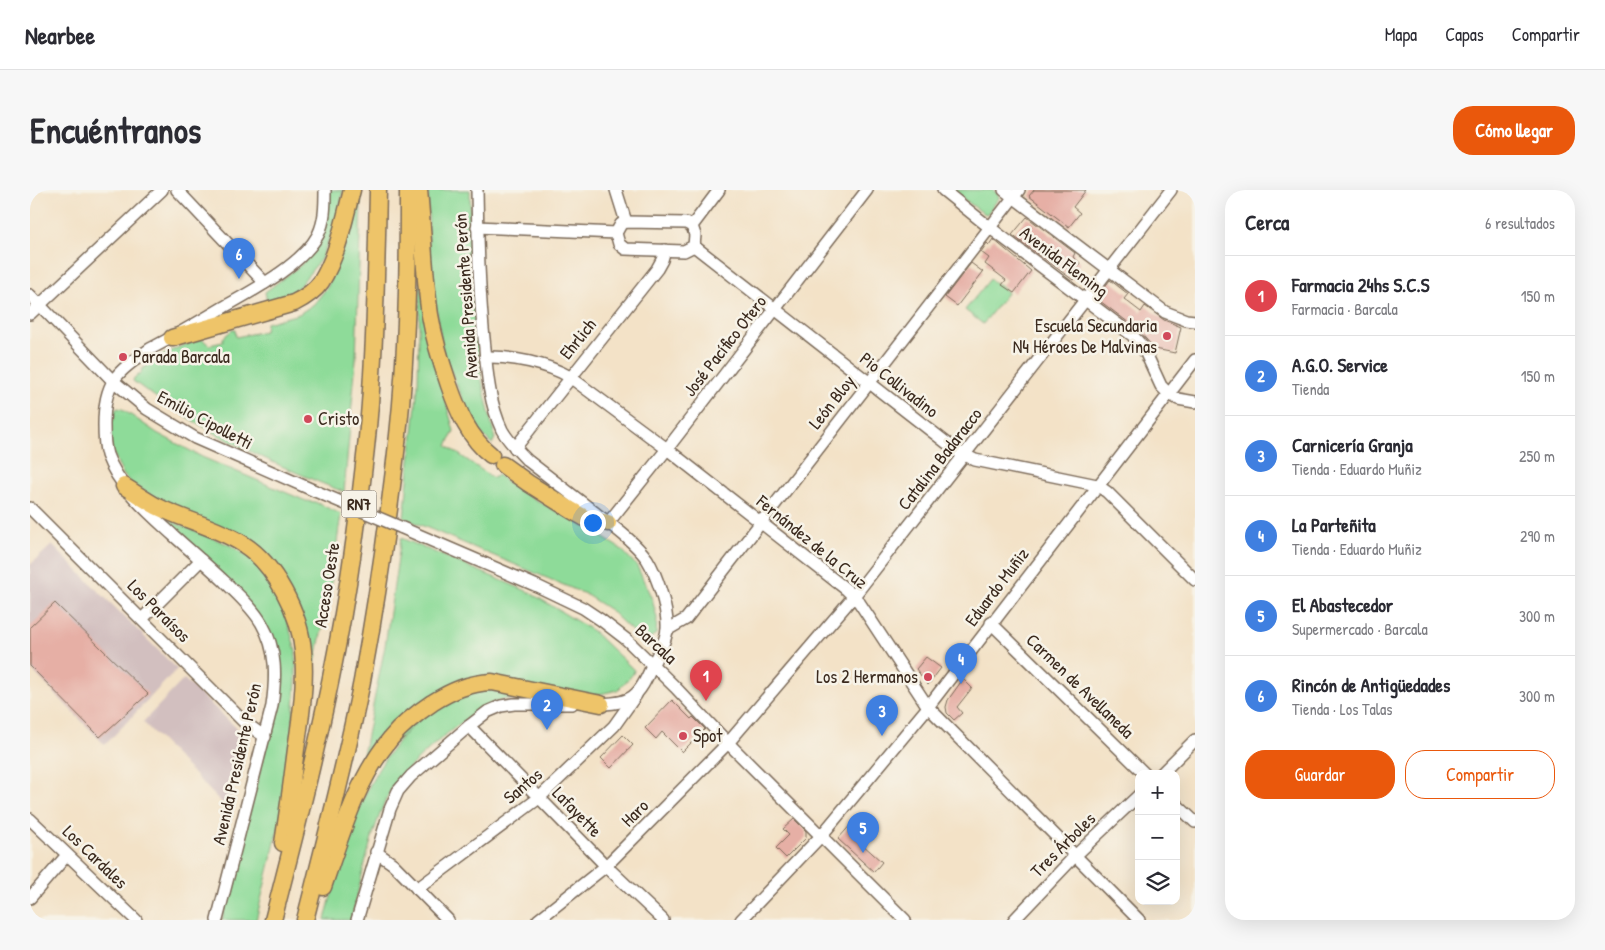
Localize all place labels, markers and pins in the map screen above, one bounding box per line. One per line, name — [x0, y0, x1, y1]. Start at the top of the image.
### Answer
pin: 6 — [223, 238, 255, 279]
place label: Escuela Secundaria N4 Héroes De Malvinas — [1013, 313, 1157, 359]
marker: Escuela Secundaria N4 Héroes De Malvinas — [1161, 330, 1173, 342]
place label: Parada Barcala — [133, 344, 230, 369]
marker: Parada Barcala — [117, 351, 129, 363]
place label: Cristo — [318, 406, 359, 431]
marker: Cristo — [302, 413, 314, 425]
pin: 4 — [945, 643, 977, 684]
pin: 1 — [690, 660, 722, 701]
place label: Los 2 Hermanos — [816, 664, 918, 689]
marker: Los 2 Hermanos — [922, 671, 934, 683]
pin: 2 — [531, 689, 563, 730]
pin: 3 — [866, 695, 898, 736]
place label: Spot — [693, 723, 723, 748]
marker: Spot — [677, 730, 689, 742]
pin: 5 — [847, 812, 879, 853]

